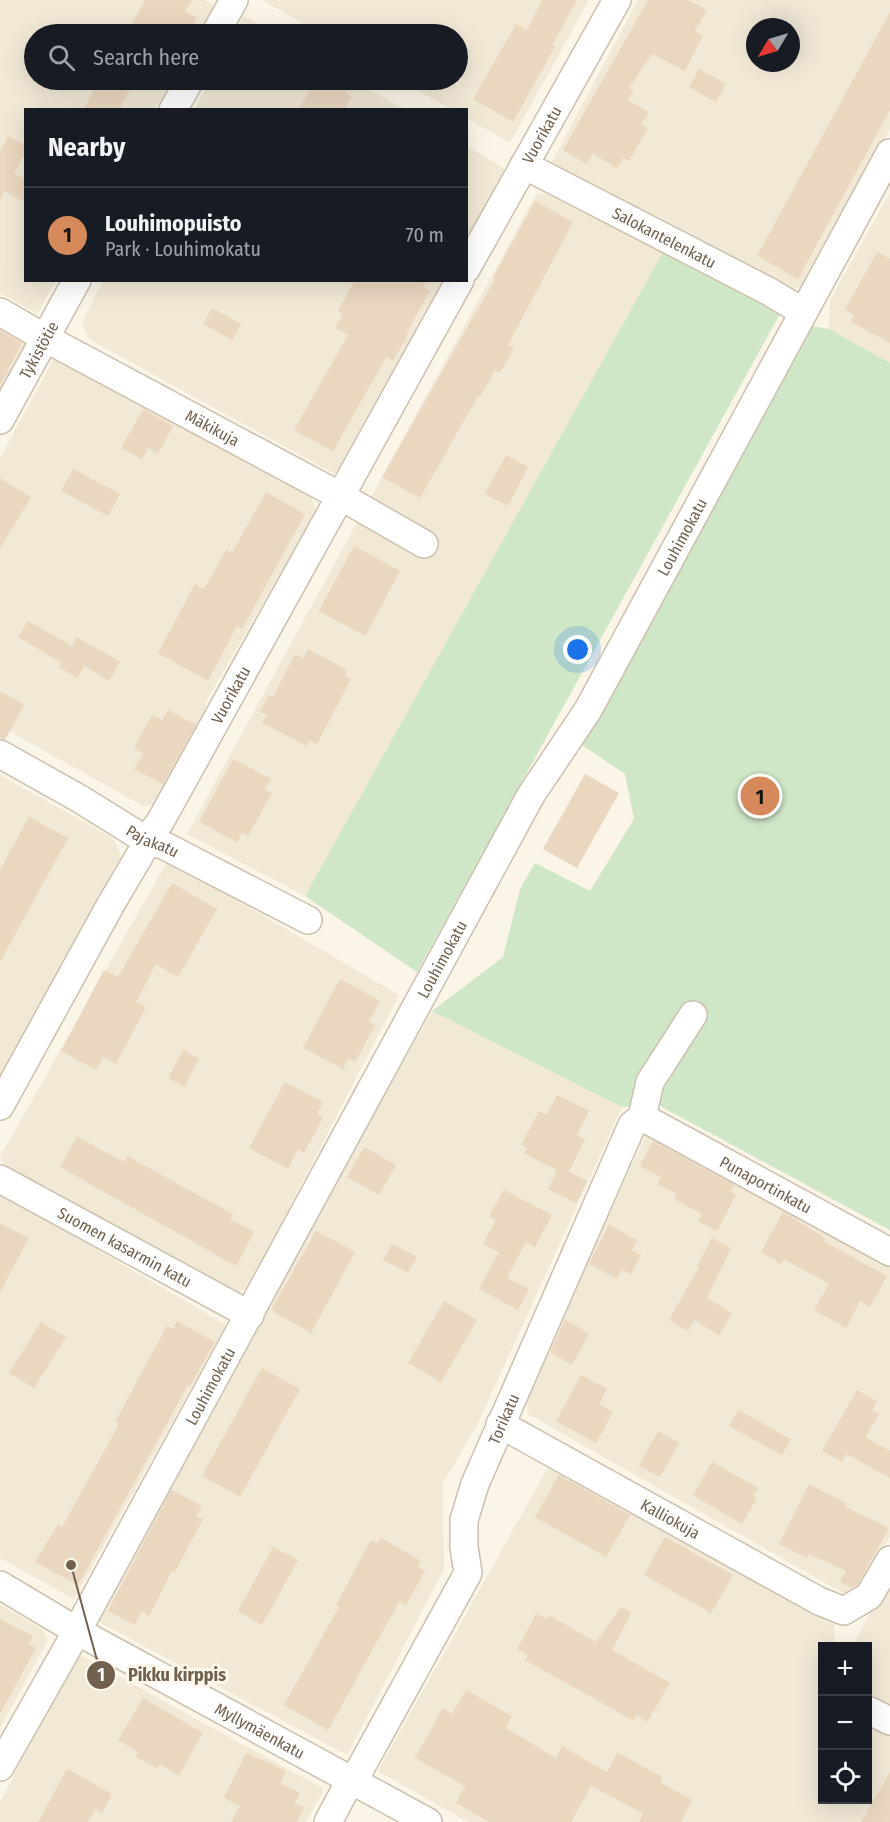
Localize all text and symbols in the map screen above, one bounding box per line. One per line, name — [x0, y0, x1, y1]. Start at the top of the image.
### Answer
north arrow — [746, 18, 800, 72]
search box — [24, 24, 468, 90]
icon: search — [45, 41, 78, 74]
text: Search here — [93, 44, 199, 71]
street label: Vuorikatu — [518, 103, 566, 167]
text: Nearby — [48, 132, 125, 163]
street label: Salokantelenkatu — [609, 203, 719, 272]
text: Louhimopuisto — [105, 210, 242, 237]
text: 1 — [63, 223, 72, 247]
text: 70 m — [406, 223, 444, 247]
text: Park · Louhimokatu — [105, 237, 261, 261]
street label: Tykistötie — [16, 318, 63, 382]
street label: Mäkikuja — [182, 406, 243, 450]
street label: Louhimokatu — [654, 495, 711, 579]
your location — [563, 635, 592, 664]
street label: Vuorikatu — [207, 663, 254, 727]
pin: 1 — [740, 774, 780, 818]
street label: Pajakatu — [123, 821, 182, 862]
street label: Louhimokatu — [414, 917, 471, 1001]
street label: Punaportinkatu — [716, 1152, 815, 1217]
street label: Suomen kasarmin katu — [54, 1203, 195, 1291]
street label: Louhimokatu — [182, 1344, 239, 1428]
street label: Torikatu — [485, 1391, 523, 1447]
street label: Kalliokuja — [637, 1495, 703, 1543]
map controls — [818, 1642, 872, 1804]
button: + — [818, 1642, 872, 1696]
callout: Pikku kirppis — [86, 1657, 238, 1693]
text: 1 — [97, 1664, 105, 1686]
text: Pikku kirppis — [128, 1664, 226, 1686]
button: − — [818, 1696, 872, 1750]
street label: Myllymäenkatu — [212, 1699, 308, 1763]
button: locate — [818, 1750, 872, 1804]

